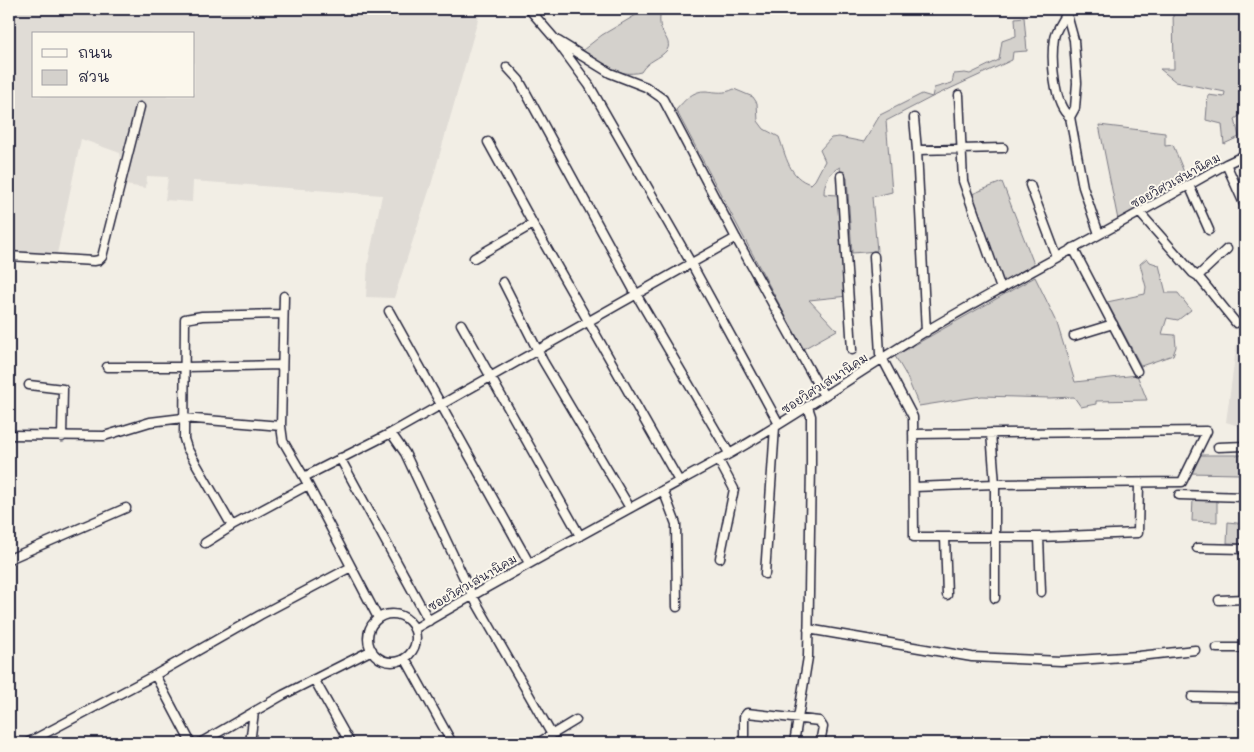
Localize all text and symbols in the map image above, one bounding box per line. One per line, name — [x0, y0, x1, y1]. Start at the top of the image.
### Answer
legend — [32, 32, 195, 98]
text: ถนน — [78, 42, 112, 62]
text: สวน — [78, 66, 109, 86]
street label: ซอยวิศวเสนานิคม — [1127, 149, 1223, 211]
street label: ซอยวิศวเสนานิคม — [778, 349, 870, 417]
street label: ซอยวิศวเสนานิคม — [425, 550, 519, 614]

